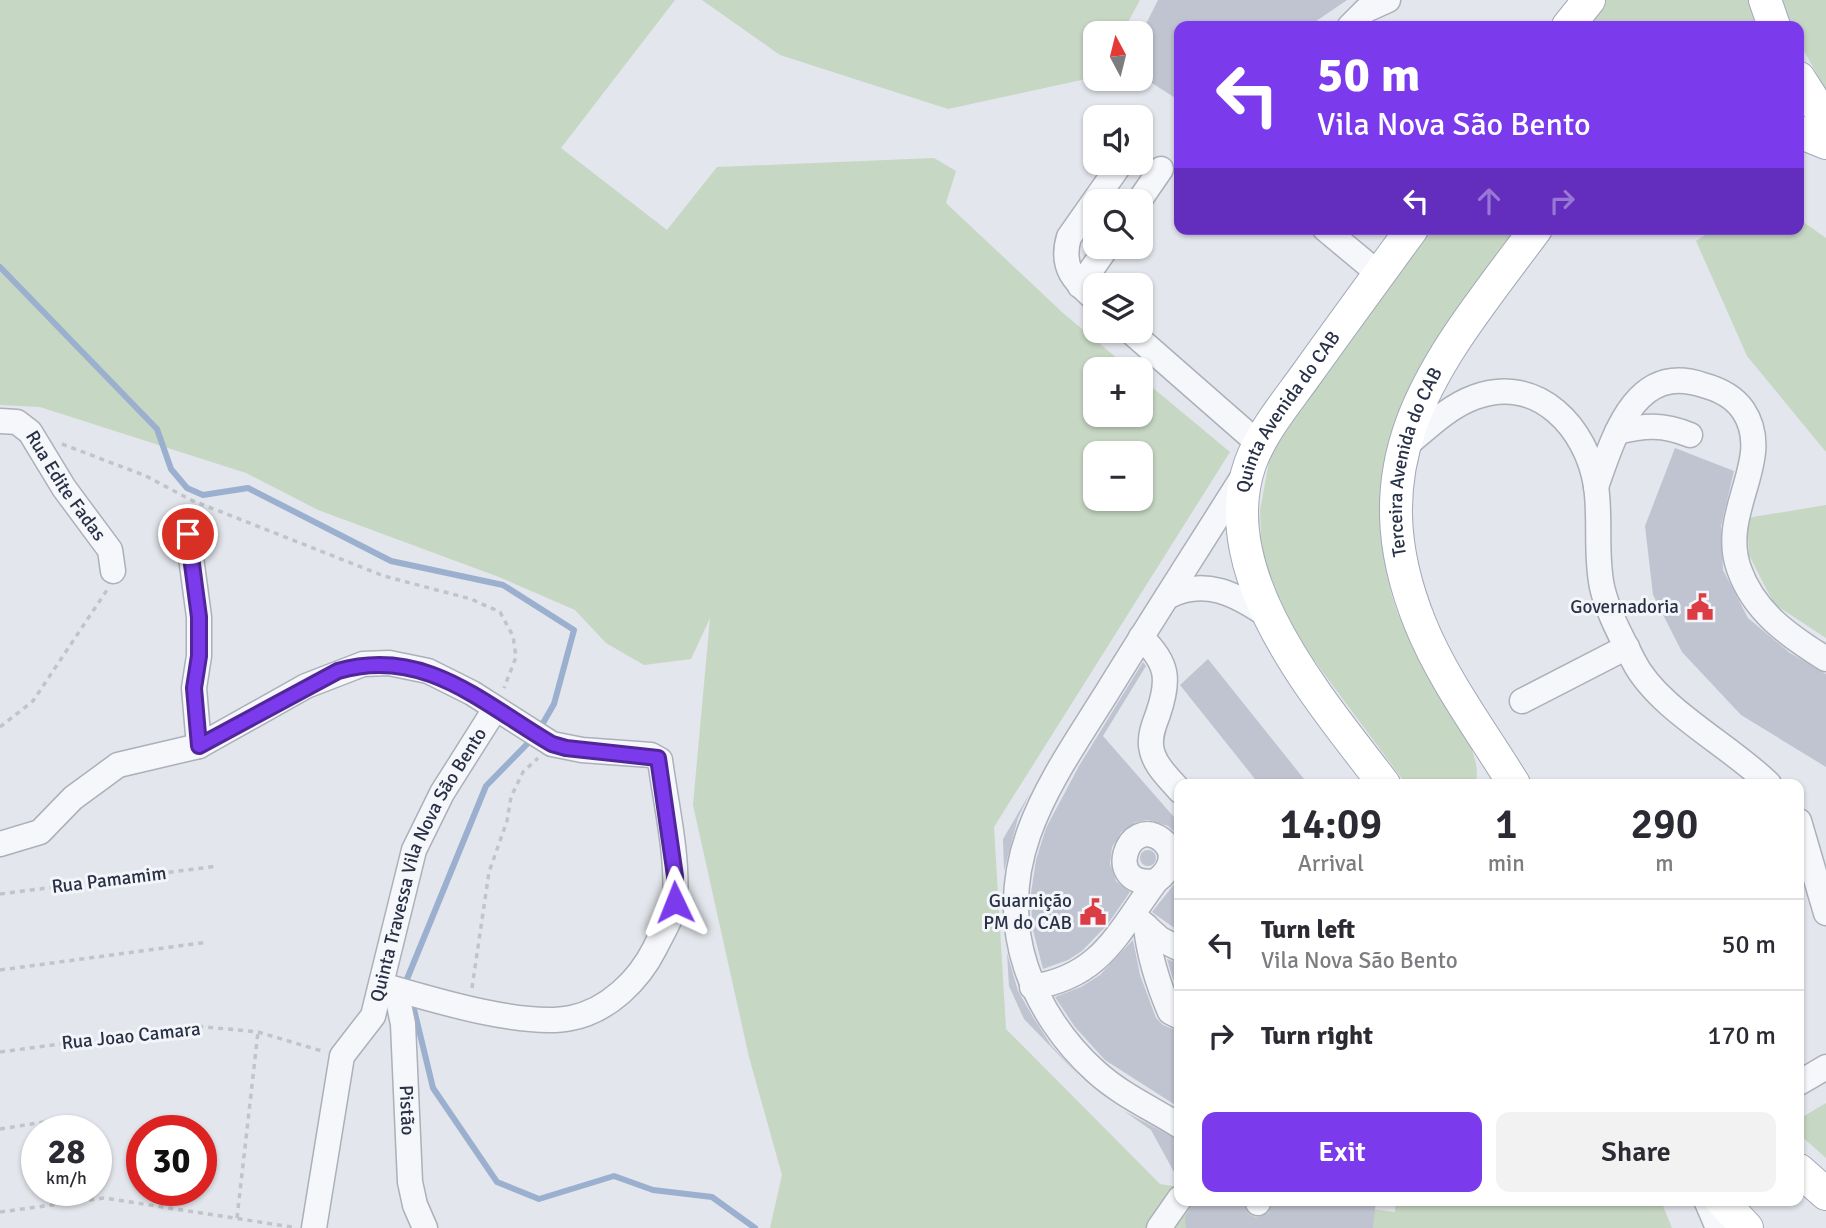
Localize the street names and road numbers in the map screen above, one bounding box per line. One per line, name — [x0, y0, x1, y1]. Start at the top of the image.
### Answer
street label: Quinta Avenida do CAB — [1231, 326, 1346, 494]
street label: Terceira Avenida do CAB — [1384, 363, 1448, 558]
street label: Rua Edite Fadas — [20, 426, 111, 546]
street label: Quinta Travessa Vila Nova São Bento — [365, 723, 492, 1004]
street label: Rua Pamamim — [50, 861, 168, 899]
street label: Rua Joao Camara — [60, 1017, 202, 1055]
street label: Pistão — [394, 1085, 420, 1136]

